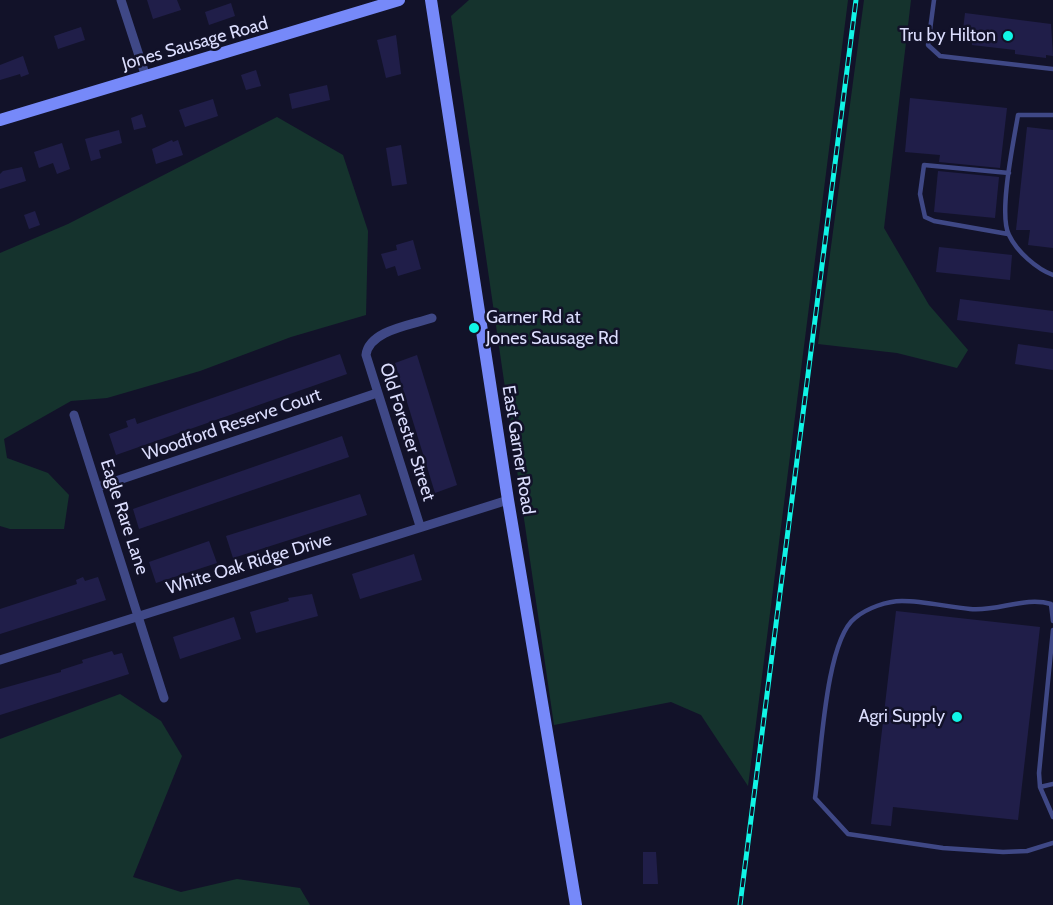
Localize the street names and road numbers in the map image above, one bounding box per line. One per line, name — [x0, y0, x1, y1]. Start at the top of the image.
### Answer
street label: Jones Sausage Road — [119, 13, 271, 75]
street label: Old Forester Street — [375, 360, 439, 504]
street label: Woodford Reserve Court — [140, 384, 324, 466]
street label: East Garner Road — [497, 384, 539, 516]
street label: Eagle Rare Lane — [95, 457, 153, 577]
street label: White Oak Ridge Drive — [164, 529, 334, 599]

